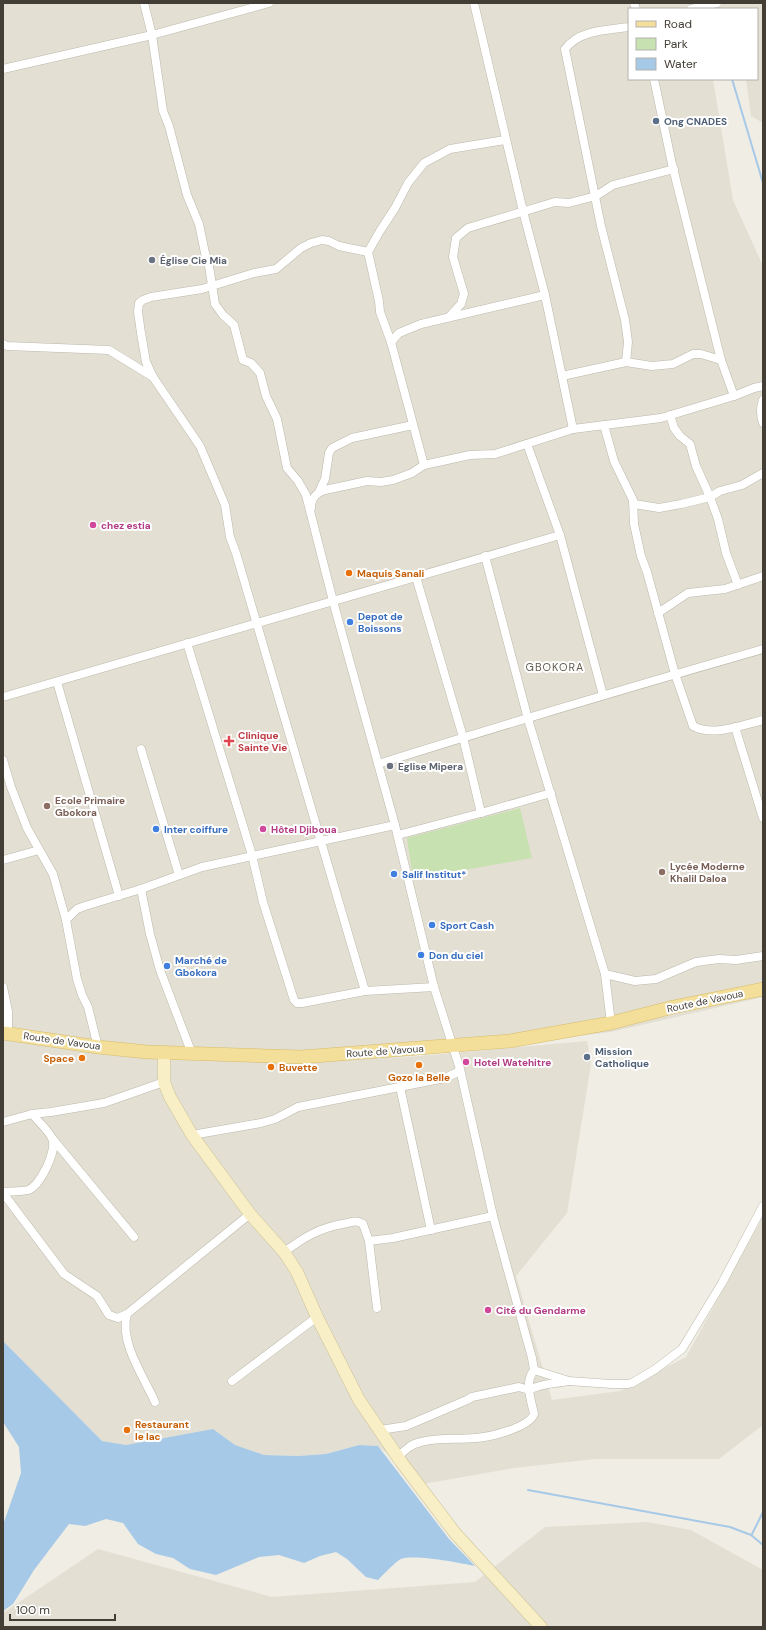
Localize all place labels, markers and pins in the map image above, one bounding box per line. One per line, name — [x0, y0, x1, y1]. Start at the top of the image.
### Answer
place label: Ong CNADES — [664, 115, 727, 128]
marker: Ong CNADES — [651, 116, 661, 126]
place label: Église Cie Mia — [160, 254, 227, 267]
marker: Église Cie Mia — [147, 255, 157, 265]
place label: chez estia — [101, 519, 151, 532]
marker: chez estia — [88, 520, 98, 530]
place label: Maquis Sanali — [357, 567, 424, 580]
marker: Maquis Sanali — [344, 568, 354, 578]
place label: Depot de Boissons — [358, 610, 403, 635]
marker: Depot de Boissons — [345, 617, 355, 627]
place label: Clinique Sainte Vie — [238, 729, 287, 754]
marker: Clinique Sainte Vie — [223, 735, 235, 747]
place label: Eglise Mipera — [398, 760, 463, 773]
marker: Eglise Mipera — [385, 761, 395, 771]
place label: Ecole Primaire Gbokora — [55, 794, 125, 819]
marker: Ecole Primaire Gbokora — [42, 801, 52, 811]
place label: Inter coiffure — [164, 823, 228, 836]
place label: Hôtel Djiboua — [271, 823, 337, 836]
marker: Inter coiffure — [151, 824, 161, 834]
marker: Hôtel Djiboua — [258, 824, 268, 834]
place label: Lycée Moderne Khalil Daloa — [670, 860, 745, 885]
marker: Lycée Moderne Khalil Daloa — [657, 867, 667, 877]
place label: Salif Institut* — [402, 868, 466, 881]
marker: Salif Institut* — [389, 869, 399, 879]
place label: Sport Cash — [440, 919, 494, 932]
marker: Sport Cash — [427, 920, 437, 930]
place label: Don du ciel — [429, 949, 484, 962]
marker: Don du ciel — [416, 950, 426, 960]
place label: Marché de Gbokora — [175, 954, 227, 979]
marker: Marché de Gbokora — [162, 961, 172, 971]
place label: Mission Catholique — [595, 1045, 649, 1070]
place label: Space — [43, 1052, 74, 1065]
marker: Mission Catholique — [582, 1052, 592, 1062]
marker: Space — [77, 1053, 87, 1063]
place label: Hotel Watehitre — [474, 1056, 551, 1069]
marker: Hotel Watehitre — [461, 1057, 471, 1067]
marker: Gozo la Belle — [414, 1060, 424, 1070]
place label: Buvette — [279, 1061, 317, 1074]
marker: Buvette — [266, 1062, 276, 1072]
place label: Gozo la Belle — [388, 1071, 450, 1084]
place label: Cité du Gendarme — [496, 1304, 586, 1317]
marker: Cité du Gendarme — [483, 1305, 493, 1315]
place label: Restaurant le lac — [135, 1418, 189, 1443]
marker: Restaurant le lac — [122, 1425, 132, 1435]

